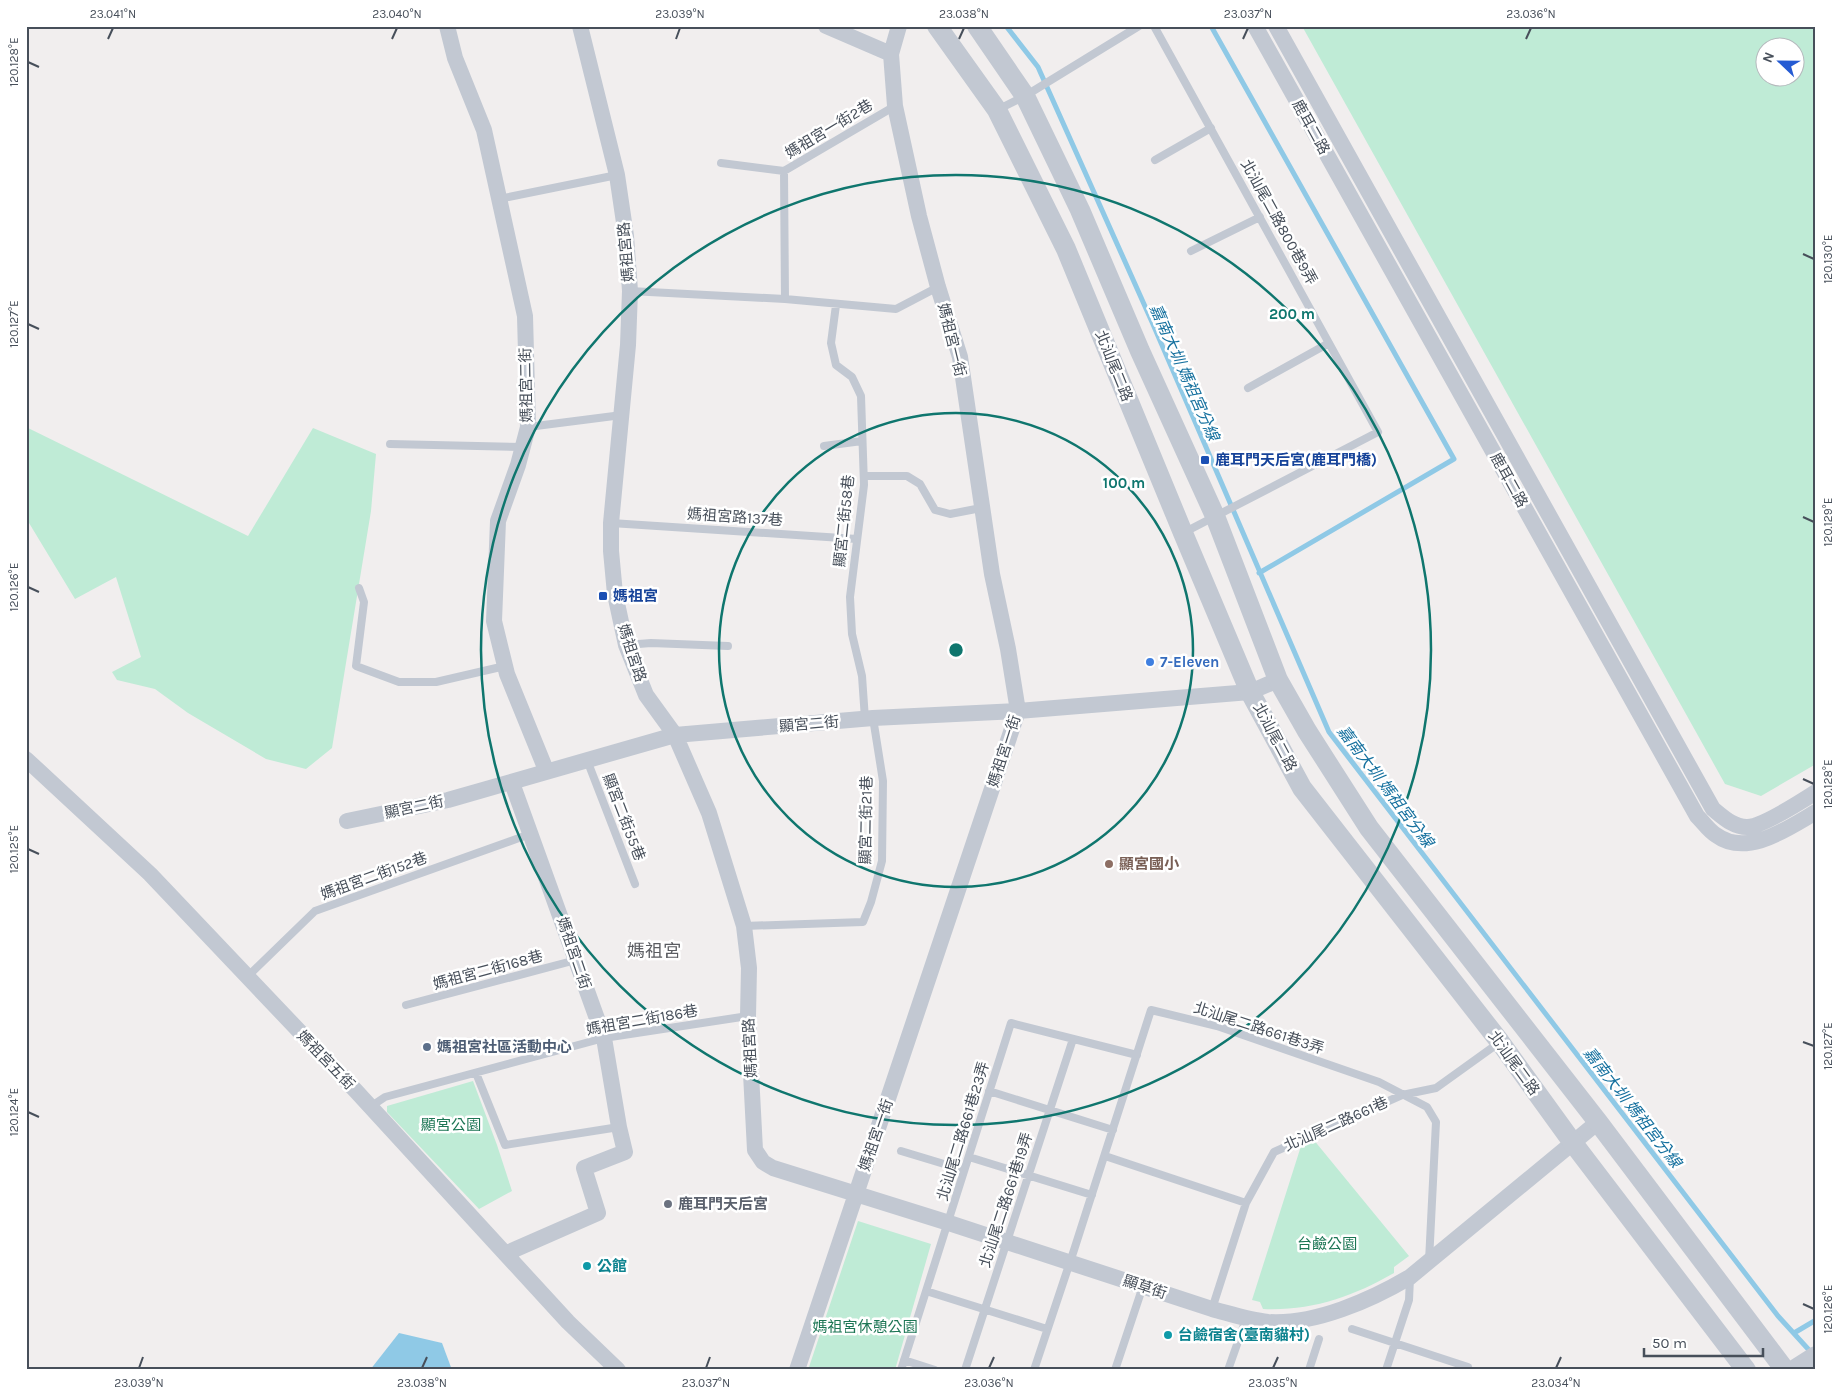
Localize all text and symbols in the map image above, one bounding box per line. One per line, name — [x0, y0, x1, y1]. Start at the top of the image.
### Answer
text: 23.041°N — [90, 7, 136, 21]
text: 23.040°N — [372, 7, 422, 21]
text: 23.039°N — [655, 7, 705, 21]
text: 23.038°N — [939, 7, 989, 21]
text: 23.037°N — [1224, 7, 1272, 21]
text: 23.036°N — [1506, 7, 1556, 21]
text: 120.128°E — [7, 37, 21, 87]
north arrow — [1754, 38, 1804, 88]
text: N — [1759, 49, 1778, 65]
street label: 媽祖宮一街2巷 — [782, 96, 876, 162]
street label: 鹿耳二路 — [1289, 96, 1333, 158]
street label: 北汕尾二路800巷9弄 — [1237, 156, 1321, 288]
street label: 媽祖宮路 — [614, 221, 638, 283]
text: 120.130°E — [1821, 234, 1835, 284]
text: 120.127°E — [7, 300, 21, 348]
street label: 媽祖宮一街 — [934, 301, 970, 379]
water label: 嘉南大圳 媽祖宮分線 — [1146, 301, 1224, 445]
text: 200 m — [1269, 305, 1315, 323]
street label: 北汕尾二路 — [1092, 328, 1136, 404]
street label: 媽祖宮二街 — [516, 347, 536, 423]
street label: 鹿耳二路 — [1487, 449, 1531, 511]
place label: 鹿耳門天后宮(鹿耳門橋) — [1215, 451, 1377, 469]
marker: 鹿耳門天后宮(鹿耳門橋) — [1199, 454, 1211, 466]
street label: 顯宮二街58巷 — [830, 474, 858, 568]
text: 100 m — [1103, 474, 1145, 492]
text: 120.129°E — [1821, 498, 1835, 546]
street label: 媽祖宮路137巷 — [687, 505, 783, 529]
text: 120.126°E — [7, 563, 21, 611]
place label: 媽祖宮 — [613, 587, 658, 605]
marker: 媽祖宮 — [597, 590, 609, 602]
street label: 媽祖宮路 — [614, 622, 650, 684]
centre of rings — [947, 641, 965, 659]
place label: 7-Eleven — [1160, 653, 1219, 671]
marker: 7-Eleven — [1144, 656, 1156, 668]
street label: 北汕尾二路 — [1249, 700, 1301, 774]
street label: 顯宮二街 — [778, 712, 840, 736]
street label: 媽祖宮一街 — [984, 713, 1024, 789]
water label: 嘉南大圳 媽祖宮分線 — [1334, 722, 1439, 852]
text: 120.128°E — [1821, 759, 1835, 809]
street label: 顯宮二街55巷 — [599, 771, 649, 863]
street label: 顯宮二街21巷 — [856, 776, 876, 864]
street label: 顯宮二街 — [383, 792, 445, 822]
text: 120.125°E — [7, 825, 21, 873]
street label: 媽祖宮二街152巷 — [318, 848, 430, 904]
place label: 顯宮國小 — [1119, 855, 1180, 873]
marker: 顯宮國小 — [1103, 858, 1115, 870]
street label: 媽祖宮二街 — [553, 915, 595, 991]
district label: 媽祖宮 — [627, 940, 681, 962]
street label: 媽祖宮二街168巷 — [431, 947, 545, 993]
street label: 北汕尾二路661巷3弄 — [1192, 998, 1326, 1058]
street label: 媽祖宮二街186巷 — [585, 1001, 699, 1039]
street label: 媽祖宮路 — [739, 1018, 761, 1078]
text: 120.127°E — [1821, 1022, 1835, 1070]
street label: 媽祖宮五街 — [293, 1027, 359, 1093]
street label: 北汕尾二路 — [1485, 1027, 1543, 1099]
place label: 媽祖宮社區活動中心 — [437, 1038, 572, 1056]
marker: 媽祖宮社區活動中心 — [421, 1041, 433, 1053]
water label: 嘉南大圳 媽祖宮分線 — [1580, 1043, 1687, 1173]
street label: 北汕尾二路661巷23弄 — [933, 1059, 993, 1203]
text: 120.124°E — [7, 1088, 21, 1136]
street label: 北汕尾二路661巷 — [1281, 1093, 1391, 1155]
street label: 媽祖宮一街 — [855, 1097, 897, 1173]
park label: 顯宮公園 — [421, 1116, 481, 1134]
street label: 北汕尾二路661巷19弄 — [976, 1130, 1036, 1270]
place label: 鹿耳門天后宮 — [678, 1195, 768, 1213]
marker: 鹿耳門天后宮 — [662, 1198, 674, 1210]
park label: 台鹼公園 — [1297, 1235, 1357, 1253]
place label: 公館 — [597, 1257, 627, 1275]
marker: 公館 — [581, 1260, 593, 1272]
street label: 顯草街 — [1121, 1271, 1169, 1303]
text: 120.126°E — [1821, 1285, 1835, 1333]
park label: 媽祖宮休憩公園 — [812, 1318, 918, 1336]
place label: 台鹼宿舍(臺南貓村) — [1178, 1326, 1310, 1344]
scale bar — [1644, 1326, 1763, 1358]
marker: 台鹼宿舍(臺南貓村) — [1162, 1329, 1174, 1341]
text: 50 m — [1652, 1334, 1687, 1352]
text: 23.039°N — [114, 1376, 164, 1390]
text: 23.038°N — [397, 1376, 447, 1390]
text: 23.037°N — [682, 1376, 730, 1390]
text: 23.036°N — [964, 1376, 1014, 1390]
text: 23.035°N — [1248, 1376, 1298, 1390]
text: 23.034°N — [1531, 1376, 1581, 1390]

